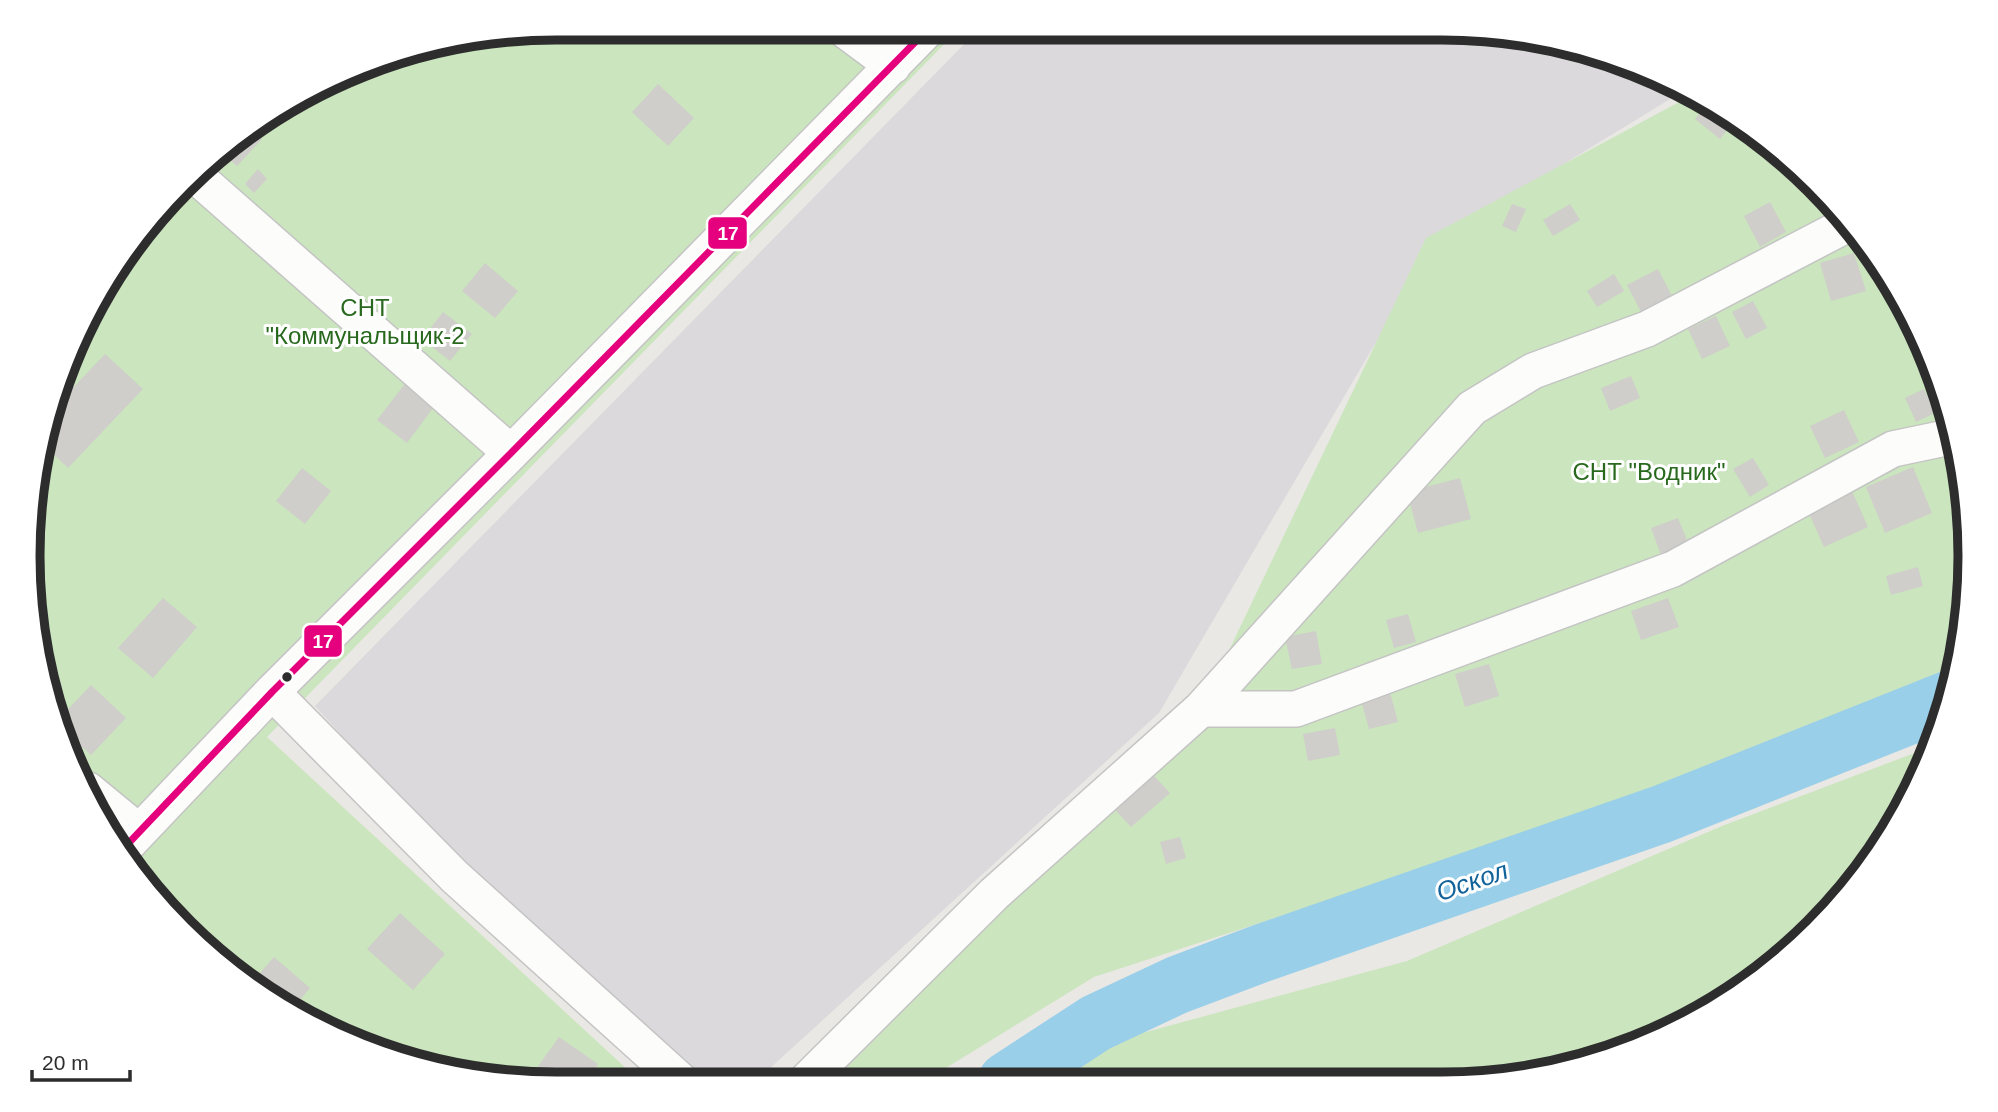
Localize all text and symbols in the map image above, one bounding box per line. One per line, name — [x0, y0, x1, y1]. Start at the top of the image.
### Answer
line badge: 17 — [707, 216, 748, 250]
text: 17 — [717, 223, 739, 244]
park label: СНТ "Коммунальщик-2 — [265, 294, 465, 349]
park label: СНТ "Водник" — [1572, 458, 1726, 485]
line badge: 17 — [303, 624, 343, 658]
text: 17 — [312, 631, 334, 652]
unlabelled marker — [280, 670, 294, 684]
water label: Оскол — [1432, 855, 1512, 907]
scale bar — [32, 1038, 130, 1082]
text: 20 m — [42, 1051, 89, 1074]

